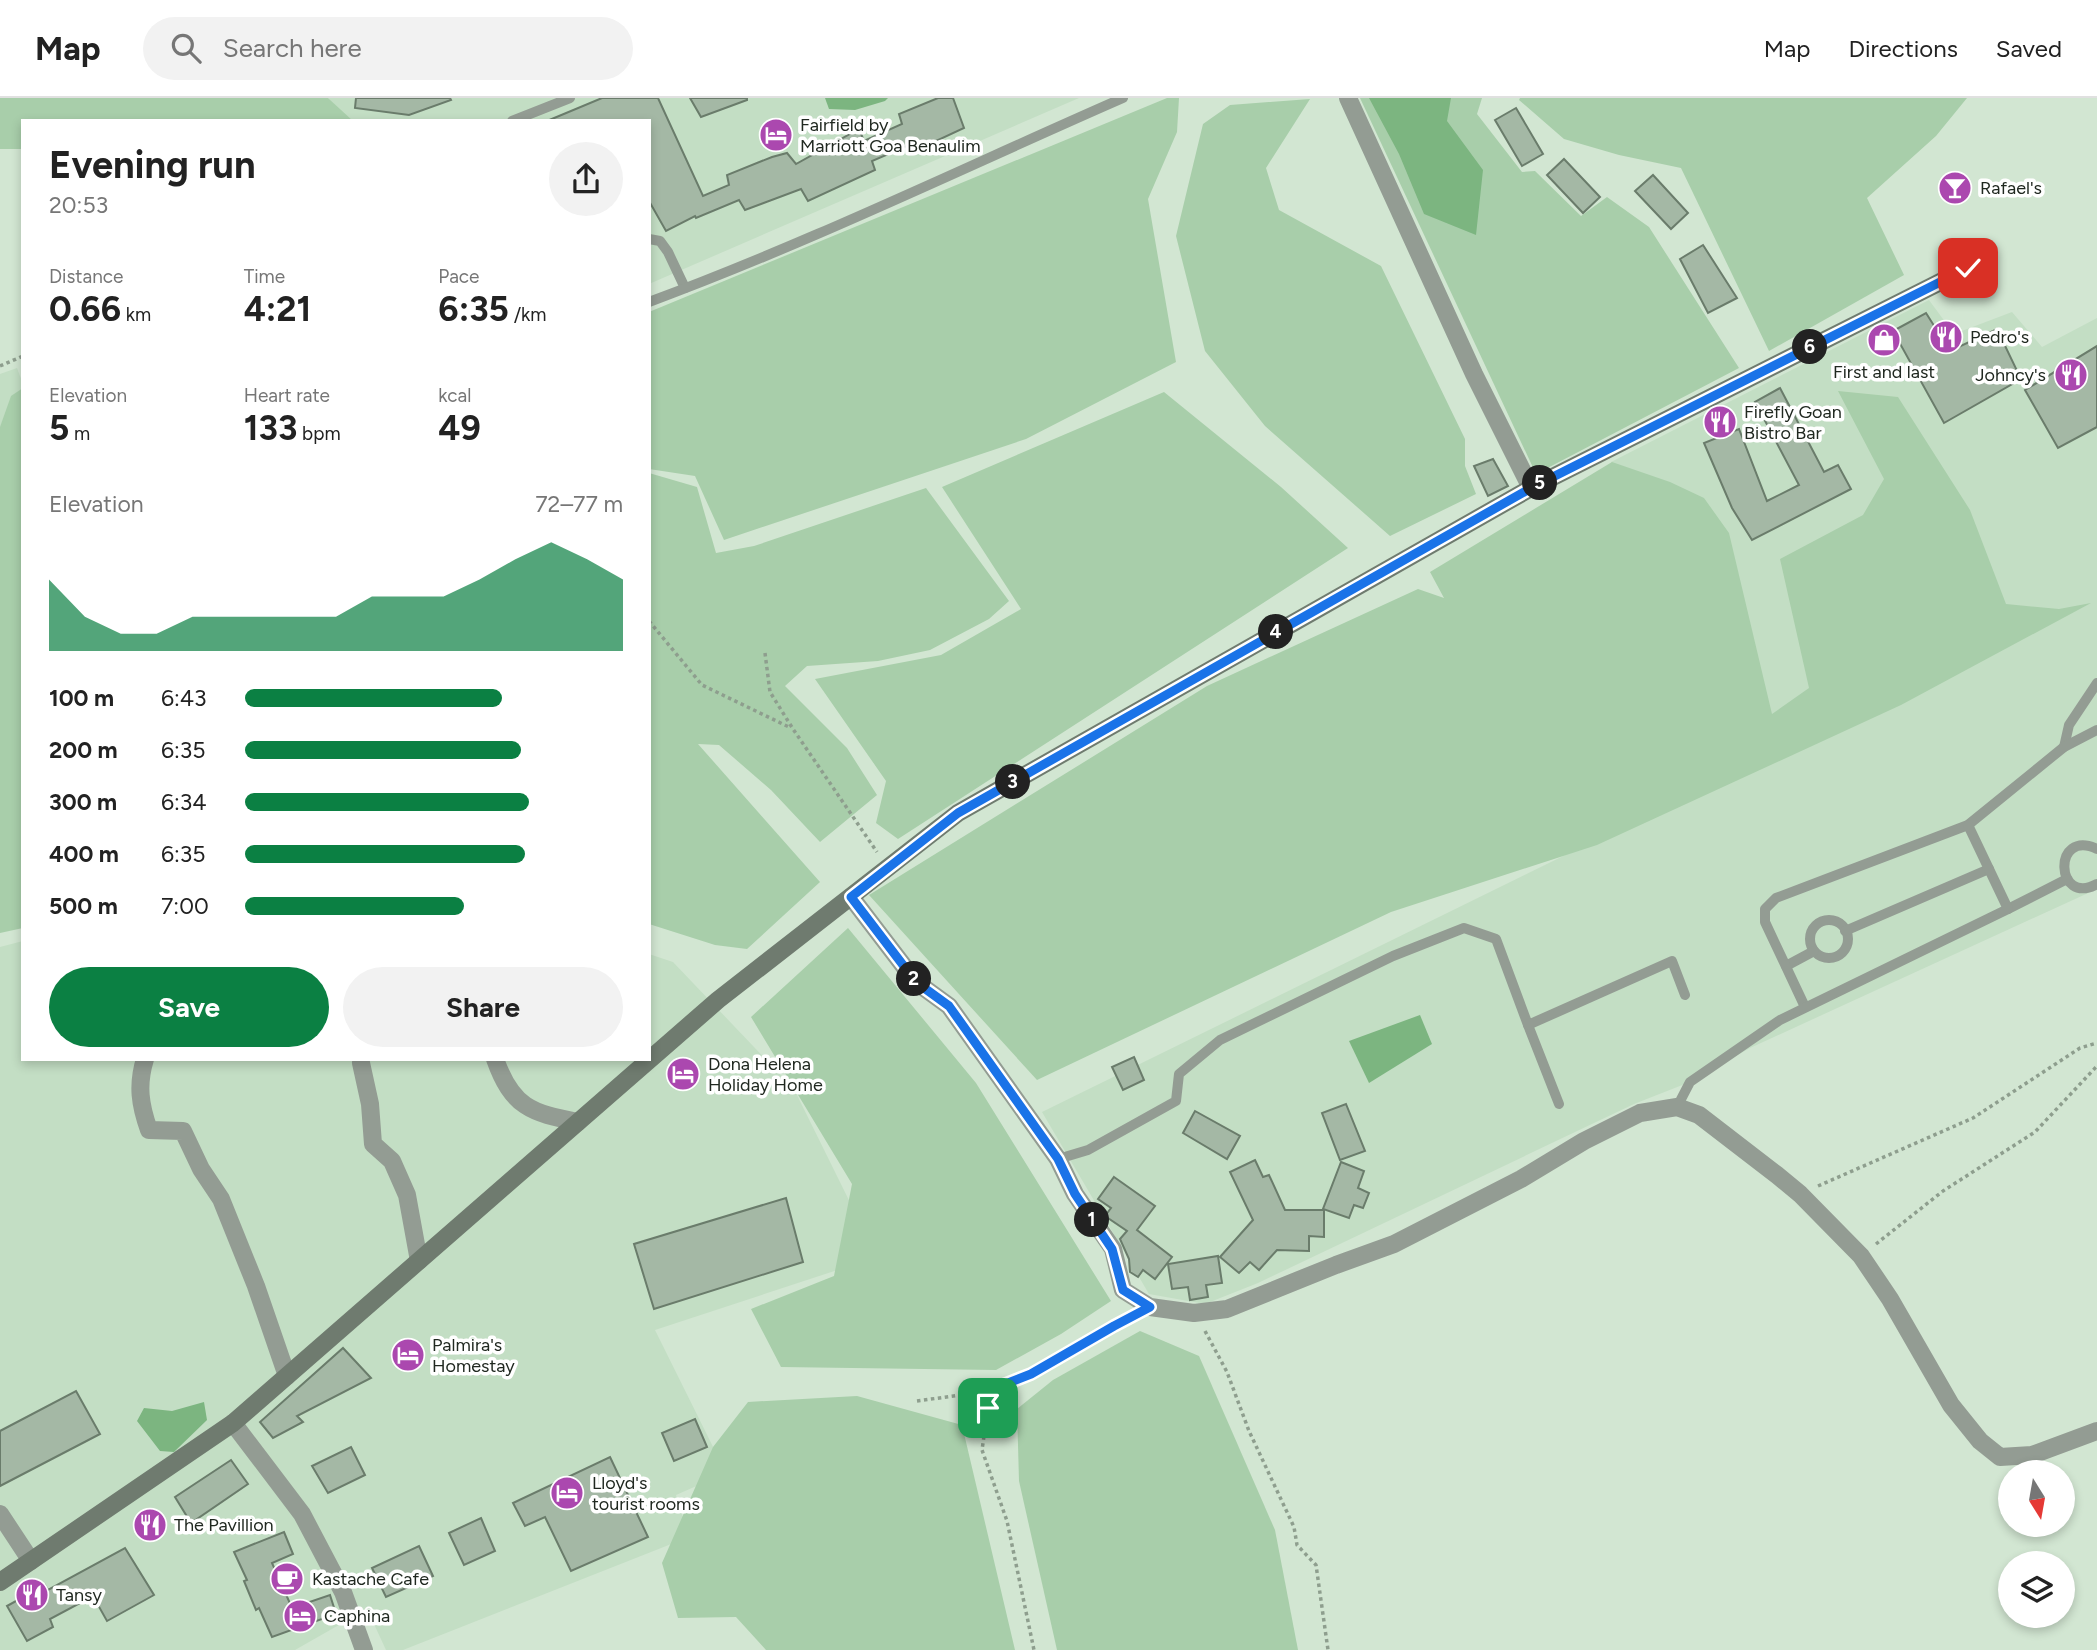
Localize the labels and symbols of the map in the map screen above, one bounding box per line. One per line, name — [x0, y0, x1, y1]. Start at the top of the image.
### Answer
place label: Fairfield by Marriott Goa Benaulim — [800, 114, 981, 157]
hotel icon: Fairfield by Marriott Goa Benaulim — [757, 116, 795, 154]
bar icon: Rafael's — [1936, 169, 1974, 207]
place label: Rafael's — [1980, 177, 2042, 199]
pin — [1938, 238, 1998, 298]
restaurant icon: Pedro's — [1927, 318, 1965, 356]
shop icon: First and last — [1865, 321, 1903, 359]
place label: Pedro's — [1970, 326, 2029, 348]
pin: 6 — [1792, 330, 1828, 364]
restaurant icon: Johncy's — [2052, 356, 2090, 394]
place label: First and last — [1833, 361, 1935, 383]
place label: Johncy's — [1975, 364, 2046, 386]
place label: Firefly Goan Bistro Bar — [1744, 401, 1842, 444]
restaurant icon: Firefly Goan Bistro Bar — [1701, 403, 1739, 441]
pin: 5 — [1522, 466, 1558, 500]
pin: 4 — [1258, 614, 1294, 650]
pin: 3 — [996, 764, 1030, 800]
pin: 2 — [897, 962, 932, 996]
place label: Dona Helena Holiday Home — [708, 1053, 823, 1096]
hotel icon: Dona Helena Holiday Home — [664, 1055, 702, 1093]
pin: 1 — [1074, 1202, 1110, 1238]
place label: Palmira's Homestay — [432, 1334, 515, 1377]
hotel icon: Palmira's Homestay — [389, 1336, 427, 1374]
pin — [958, 1378, 1018, 1438]
north arrow — [1998, 1460, 2076, 1536]
place label: Lloyd's tourist rooms — [592, 1472, 700, 1515]
hotel icon: Lloyd's tourist rooms — [548, 1474, 586, 1512]
restaurant icon: The Pavillion — [131, 1506, 169, 1544]
place label: The Pavillion — [174, 1514, 274, 1536]
cafe icon: Kastache Cafe — [268, 1560, 306, 1598]
place label: Kastache Cafe — [312, 1568, 429, 1590]
restaurant icon: Tansy — [13, 1576, 51, 1614]
place label: Tansy — [56, 1584, 102, 1606]
hotel icon: Caphina — [281, 1597, 319, 1635]
place label: Caphina — [324, 1605, 390, 1627]

